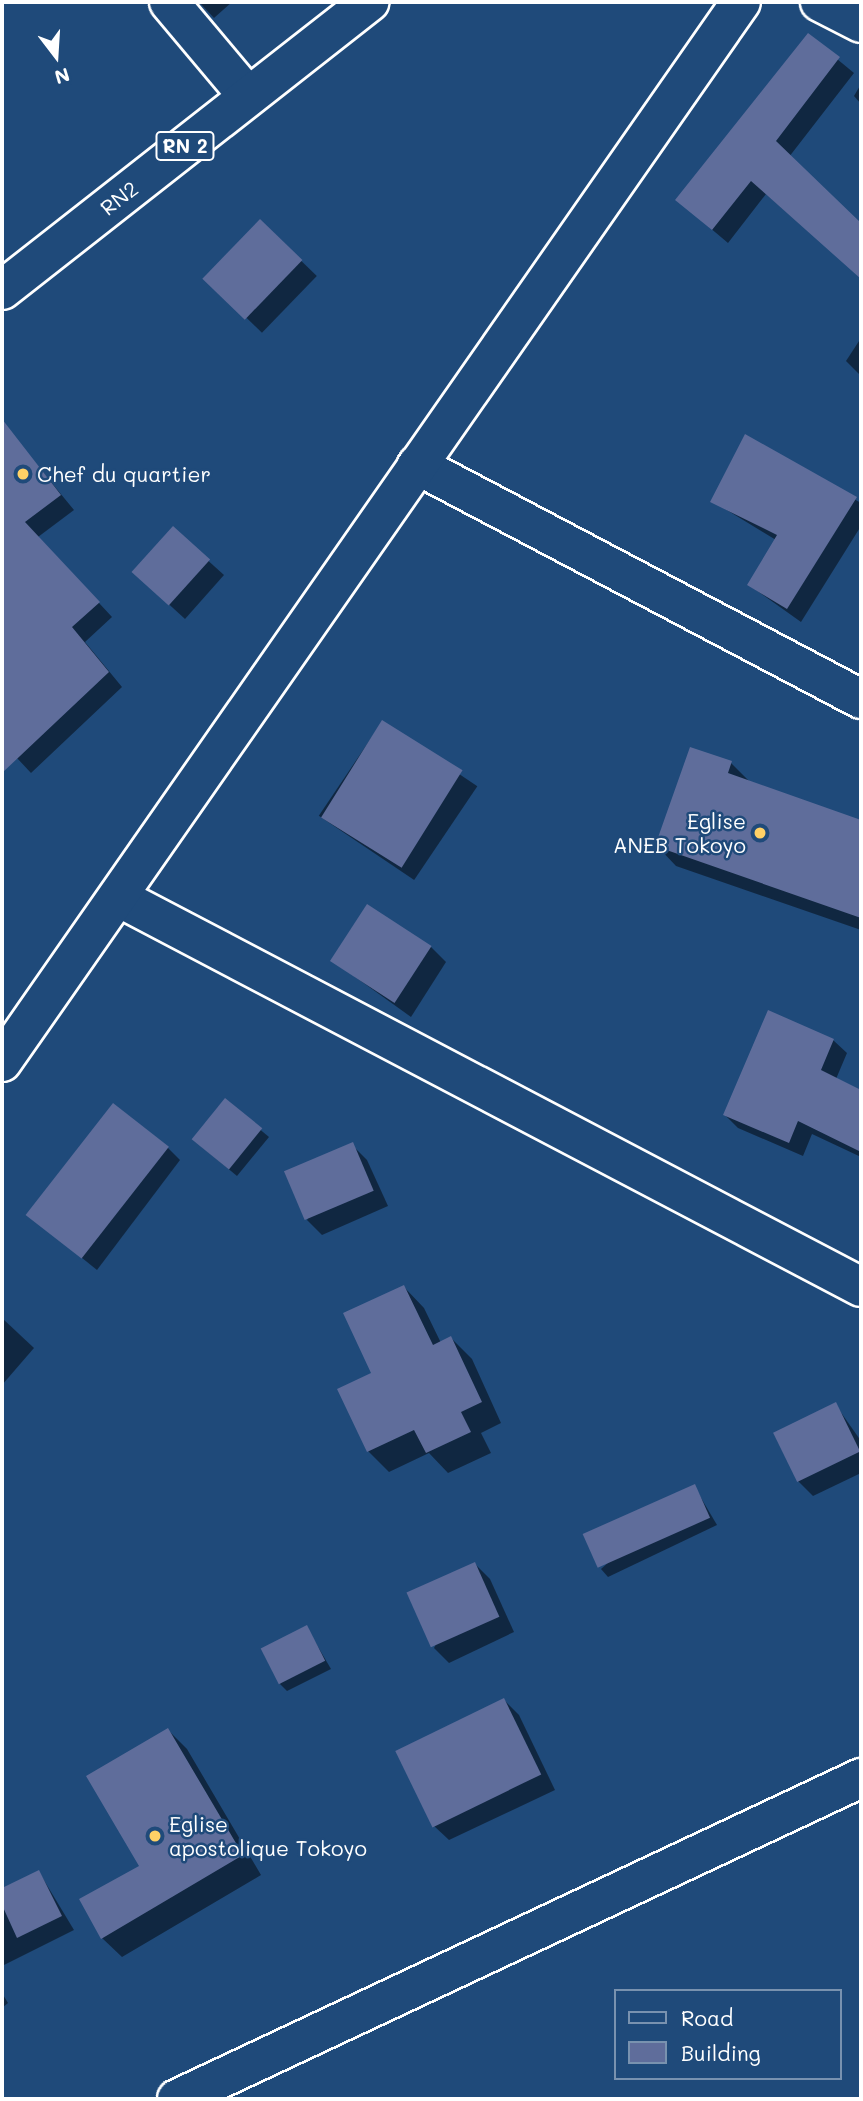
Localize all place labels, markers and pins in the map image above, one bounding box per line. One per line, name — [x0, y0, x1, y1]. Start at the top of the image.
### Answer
place label: Chef du quartier — [37, 461, 211, 487]
marker: Chef du quartier — [15, 466, 31, 482]
place label: Eglise ANEB Tokoyo — [613, 808, 746, 858]
marker: Eglise ANEB Tokoyo — [752, 825, 768, 841]
place label: Eglise apostolique Tokoyo — [169, 1811, 367, 1861]
marker: Eglise apostolique Tokoyo — [147, 1828, 163, 1844]

